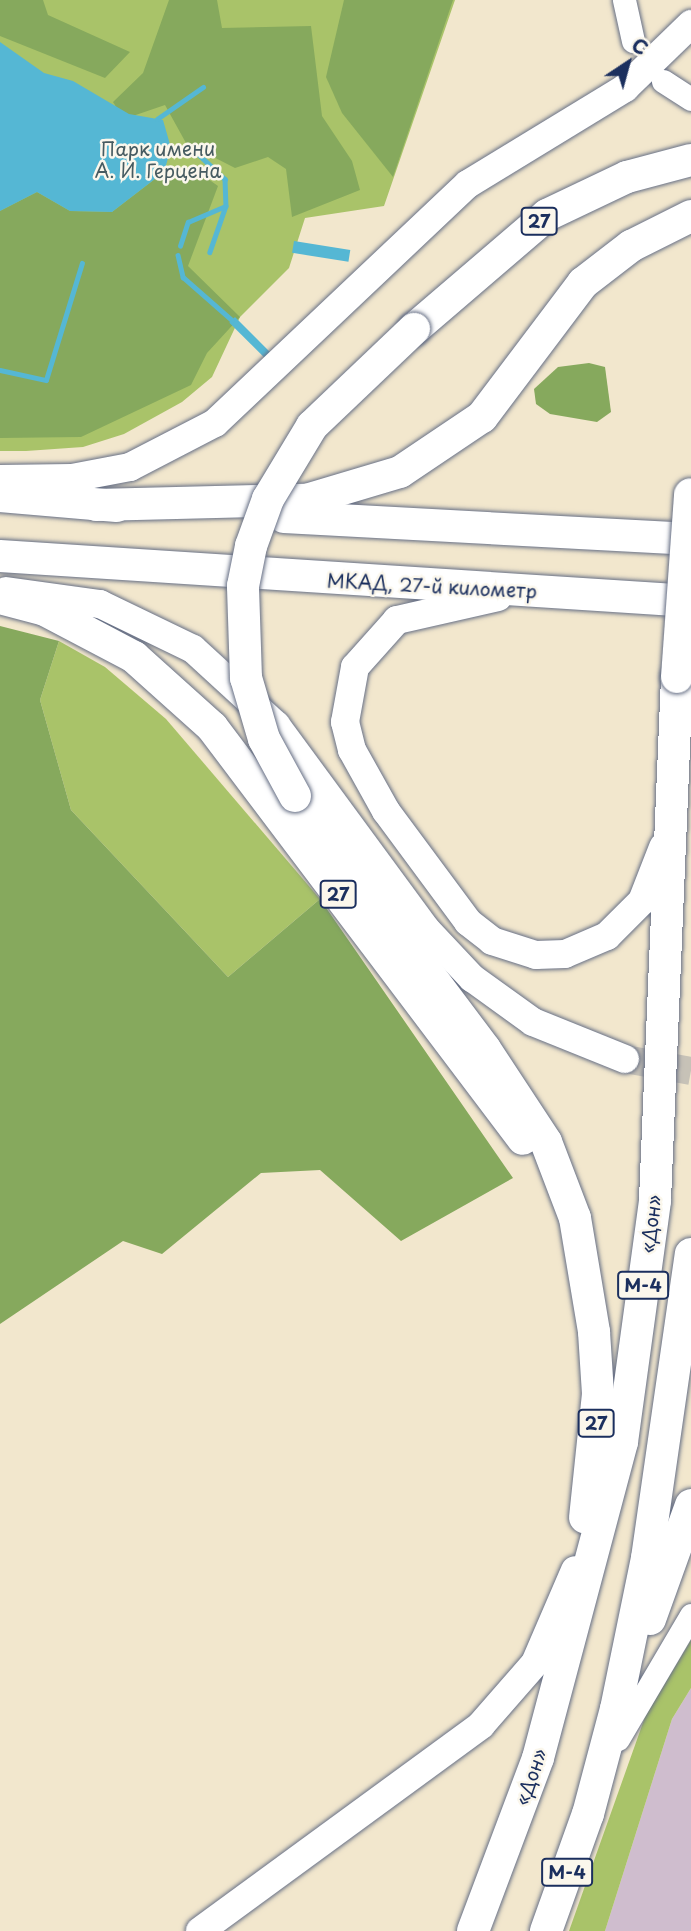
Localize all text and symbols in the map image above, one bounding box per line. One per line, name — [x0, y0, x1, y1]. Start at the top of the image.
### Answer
north arrow — [593, 28, 663, 98]
text: С — [626, 30, 654, 62]
park label: Парк имени А. И. Герцена — [94, 138, 222, 182]
road number: 27 — [520, 206, 558, 236]
street label: МКАД, 27-й километр — [326, 569, 538, 603]
road number: 27 — [319, 880, 357, 908]
street label: «Дон» — [636, 1193, 666, 1255]
road number: М-4 — [617, 1270, 669, 1300]
road number: 27 — [577, 1408, 615, 1438]
street label: «Дон» — [511, 1745, 551, 1809]
road number: М-4 — [541, 1858, 593, 1886]

